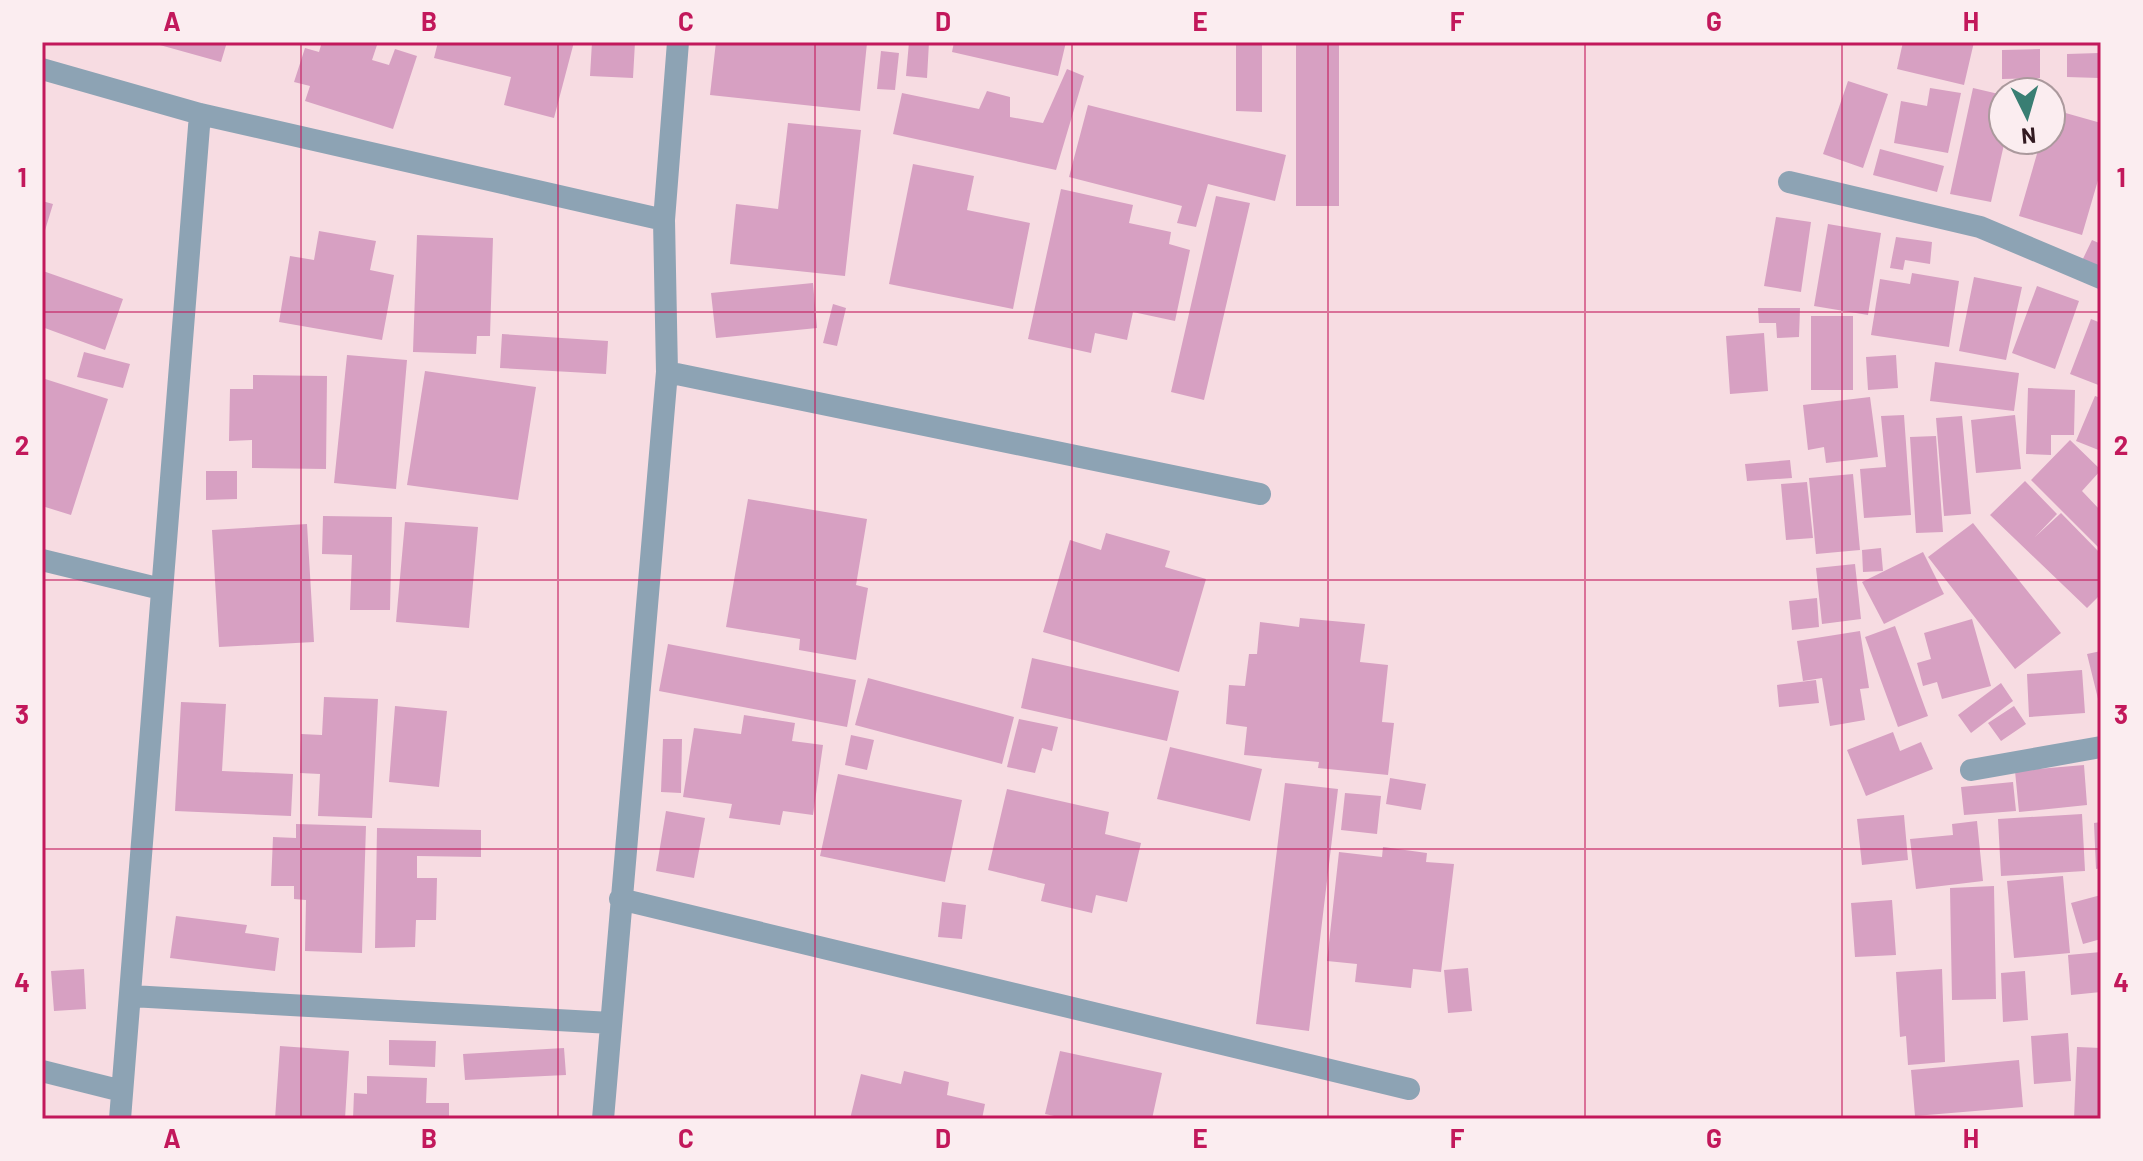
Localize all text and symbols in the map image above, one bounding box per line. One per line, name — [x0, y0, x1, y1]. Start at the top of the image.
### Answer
text: A — [163, 5, 181, 36]
text: B — [421, 5, 437, 36]
text: C — [678, 5, 694, 36]
text: D — [935, 5, 951, 36]
text: E — [1192, 5, 1208, 36]
text: F — [1450, 5, 1465, 36]
text: G — [1706, 5, 1722, 36]
text: H — [1963, 5, 1979, 36]
north arrow — [1987, 76, 2067, 156]
text: N — [2020, 123, 2037, 151]
text: 1 — [17, 161, 27, 192]
text: 1 — [2116, 161, 2126, 192]
text: 2 — [15, 429, 29, 460]
text: 2 — [2114, 429, 2128, 460]
text: 3 — [15, 698, 29, 729]
text: 3 — [2114, 698, 2128, 729]
text: 4 — [14, 966, 30, 997]
text: 4 — [2113, 966, 2129, 997]
text: A — [163, 1122, 181, 1153]
text: B — [421, 1122, 437, 1153]
text: C — [678, 1122, 694, 1153]
text: D — [935, 1122, 951, 1153]
text: E — [1192, 1122, 1208, 1153]
text: F — [1450, 1122, 1465, 1153]
text: G — [1706, 1122, 1722, 1153]
text: H — [1963, 1122, 1979, 1153]

